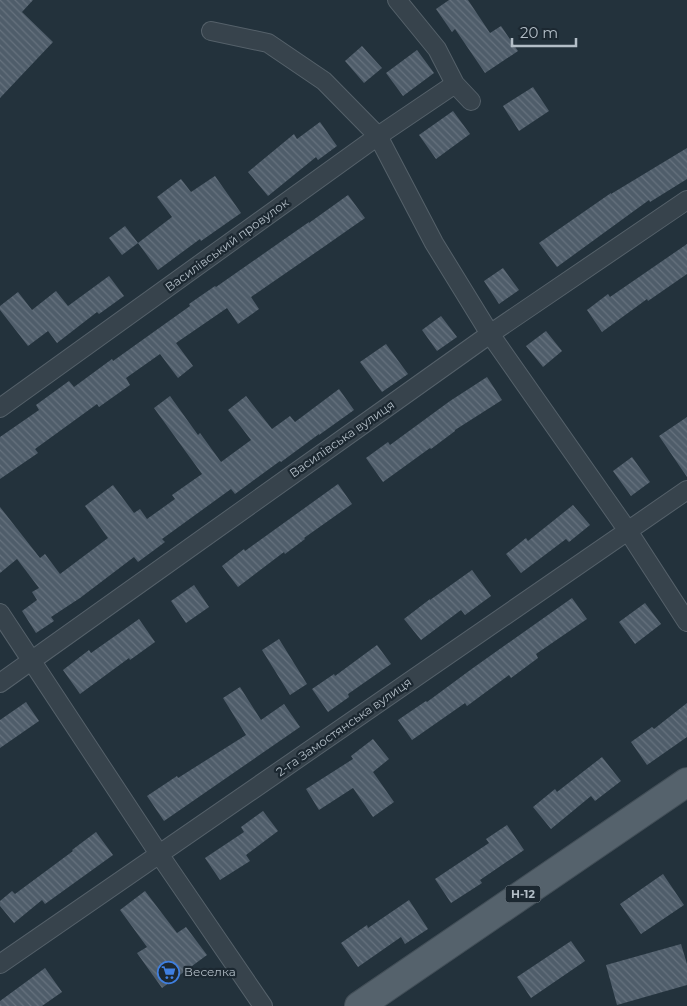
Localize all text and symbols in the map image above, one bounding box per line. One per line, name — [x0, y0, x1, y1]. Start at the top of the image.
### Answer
scale bar — [512, 15, 576, 47]
text: 20 m — [520, 23, 558, 42]
street label: Василівський провулок — [162, 195, 291, 294]
street label: Василівська вулиця — [286, 397, 397, 480]
street label: 2-га Замостянська вулиця — [273, 674, 414, 779]
road number: Н-12 — [506, 886, 540, 902]
supermarket icon: Веселка — [156, 960, 180, 984]
place label: Веселка — [184, 964, 236, 979]

